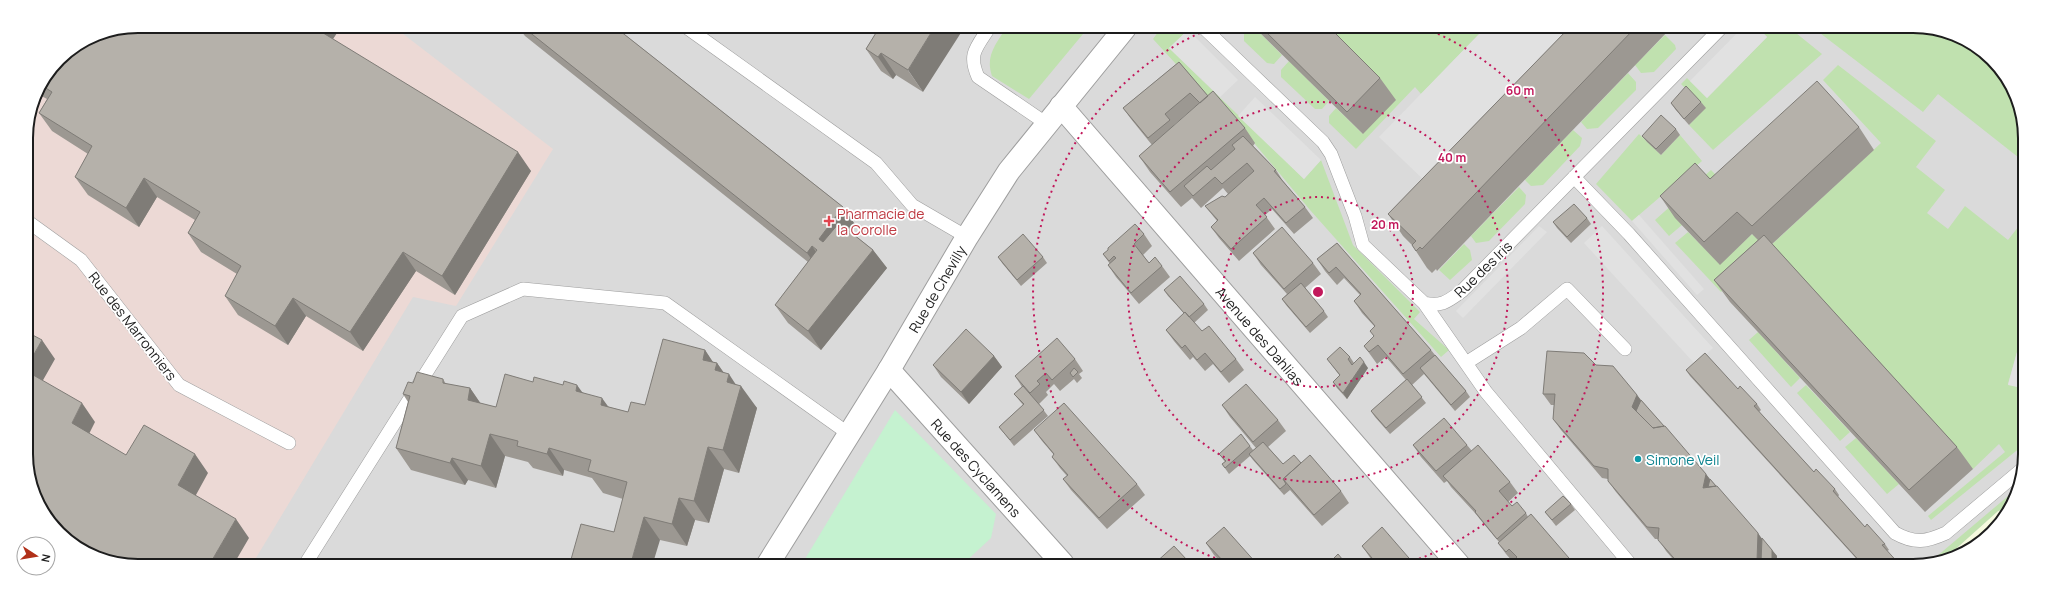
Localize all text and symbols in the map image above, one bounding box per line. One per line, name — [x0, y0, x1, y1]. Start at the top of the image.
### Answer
text: 60 m — [1506, 82, 1534, 99]
text: 40 m — [1438, 149, 1466, 166]
place label: Pharmacie de la Corolle — [837, 204, 925, 239]
marker: Pharmacie de la Corolle — [824, 216, 834, 226]
text: 20 m — [1371, 216, 1399, 233]
street label: Rue des Iris — [1450, 237, 1516, 301]
street label: Rue de Chevilly — [904, 241, 970, 336]
street label: Rue des Marronniers — [85, 268, 181, 384]
street label: Avenue des Dahlias — [1212, 282, 1308, 389]
centre of rings — [1311, 285, 1325, 299]
street label: Rue des Cyclamens — [927, 414, 1026, 521]
place label: Simone Veil — [1646, 450, 1720, 469]
marker: Simone Veil — [1633, 454, 1643, 464]
north arrow — [16, 536, 56, 576]
text: N — [38, 553, 54, 564]

